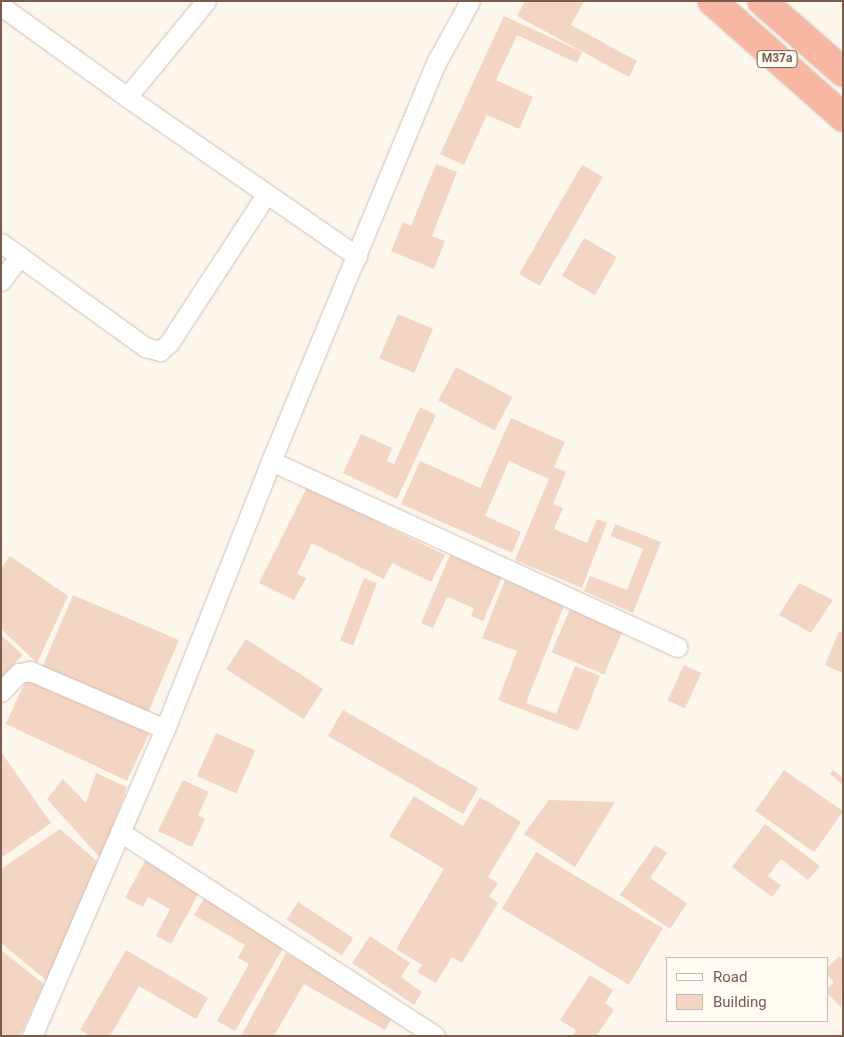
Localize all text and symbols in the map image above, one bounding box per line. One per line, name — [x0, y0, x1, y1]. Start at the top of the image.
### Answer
road number: M37a — [756, 50, 798, 68]
legend — [666, 957, 829, 1022]
text: Road — [713, 968, 747, 986]
text: Building — [713, 993, 767, 1011]

